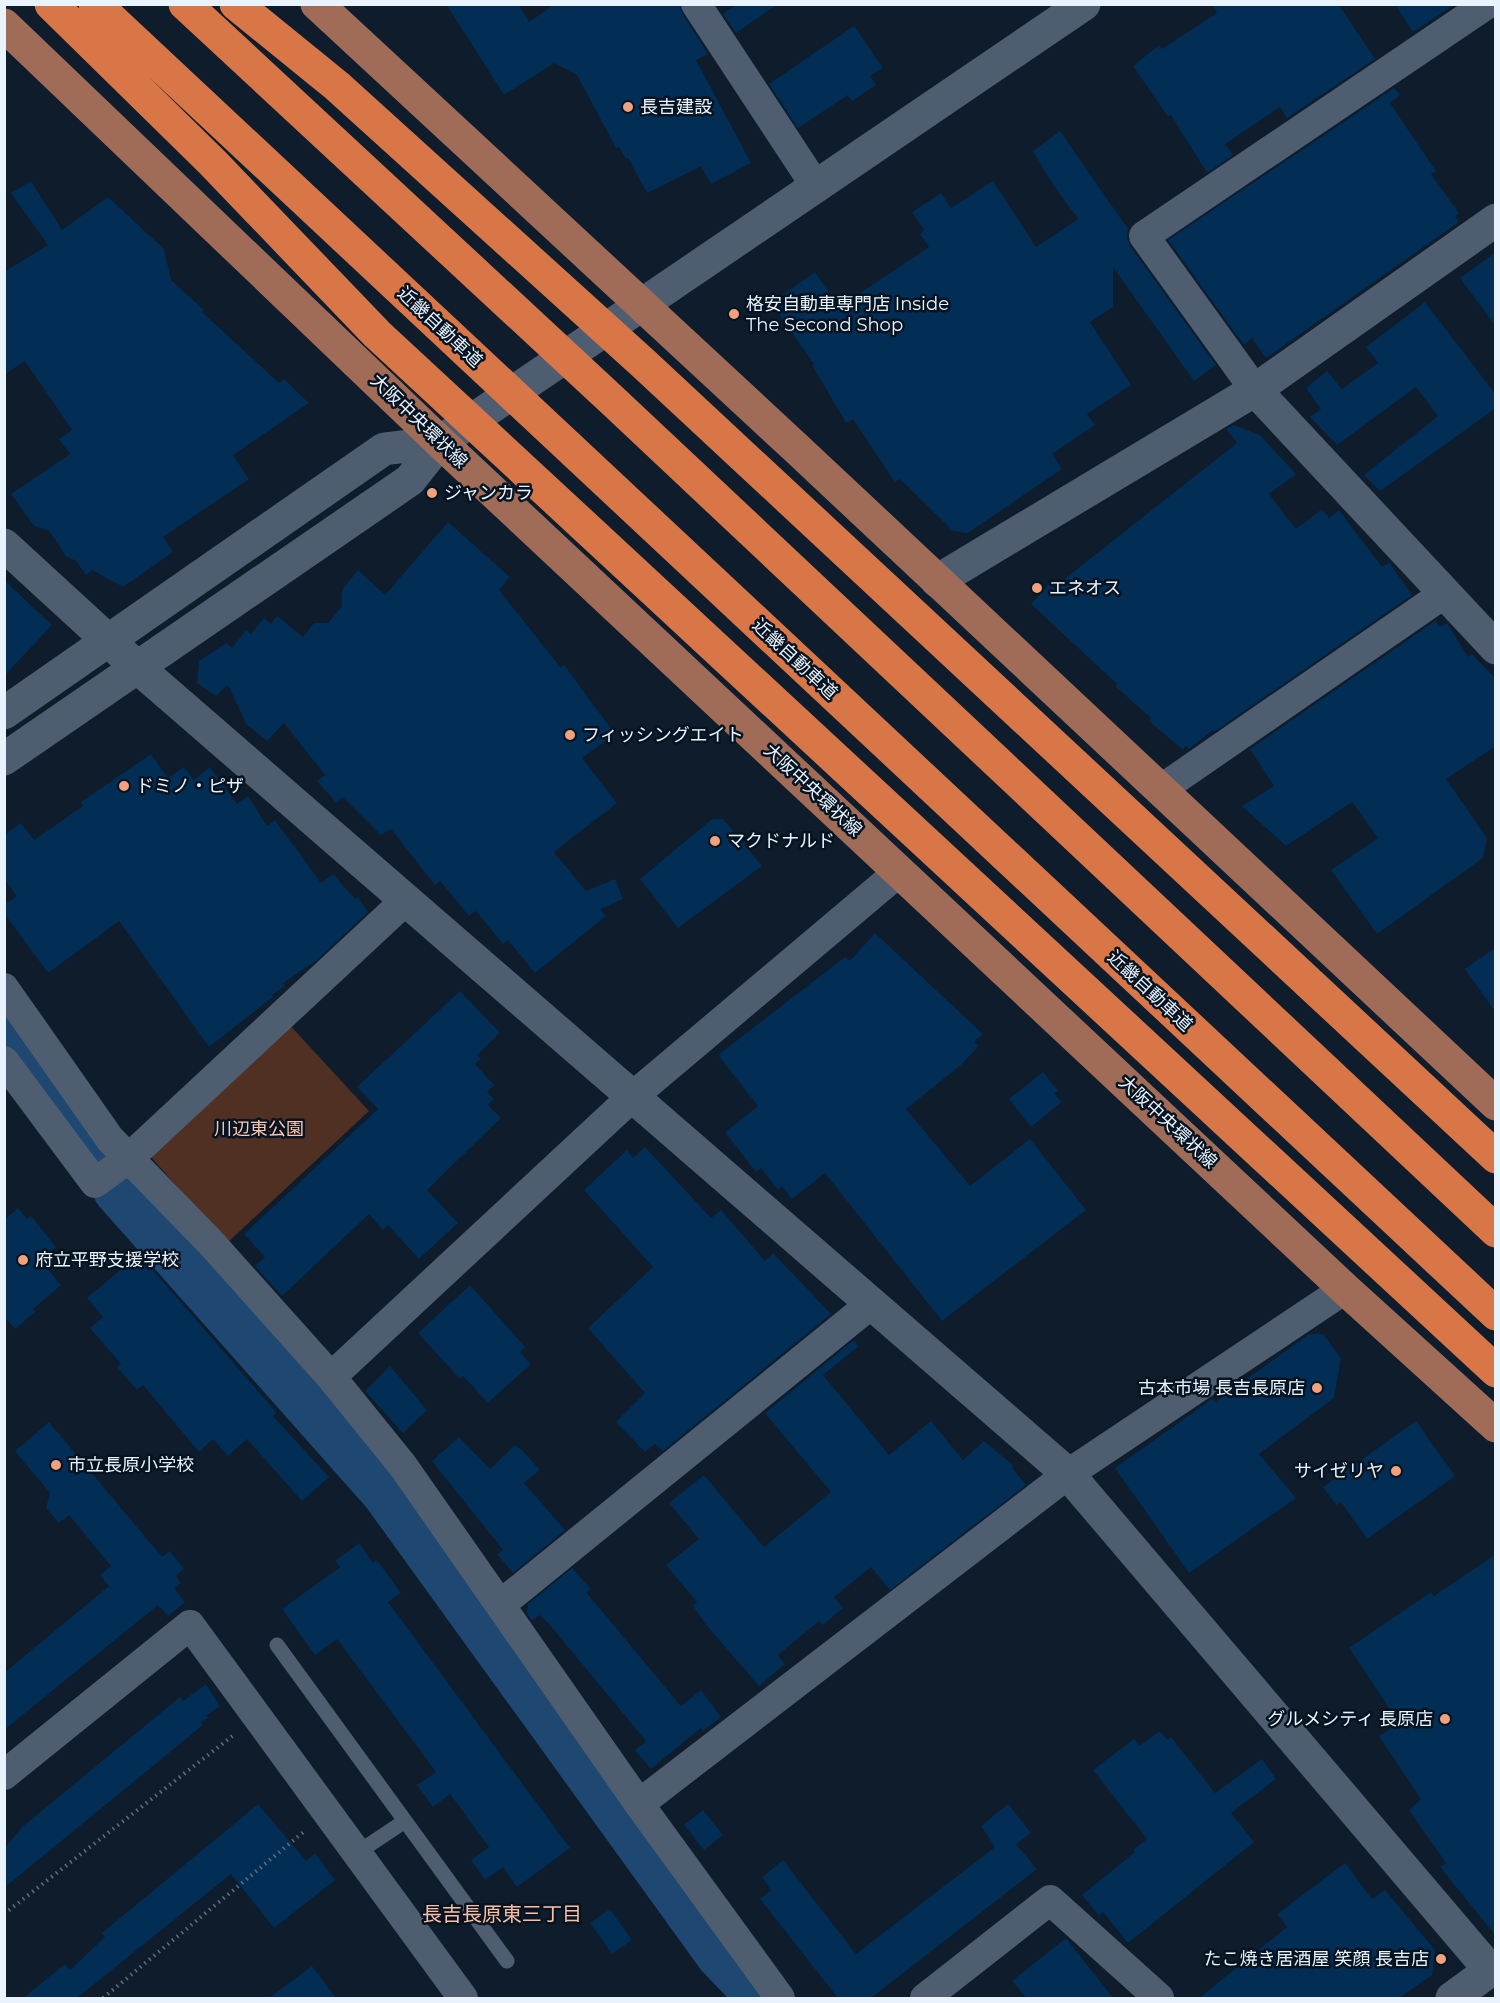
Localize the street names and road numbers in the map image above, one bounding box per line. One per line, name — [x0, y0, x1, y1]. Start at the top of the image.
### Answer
street label: 近畿自動車道 — [393, 282, 487, 372]
street label: 大阪中央環状線 — [366, 369, 472, 473]
street label: 近畿自動車道 — [748, 614, 842, 704]
street label: 大阪中央環状線 — [759, 739, 867, 841]
street label: 近畿自動車道 — [1103, 946, 1197, 1036]
street label: 大阪中央環状線 — [1114, 1071, 1222, 1173]

